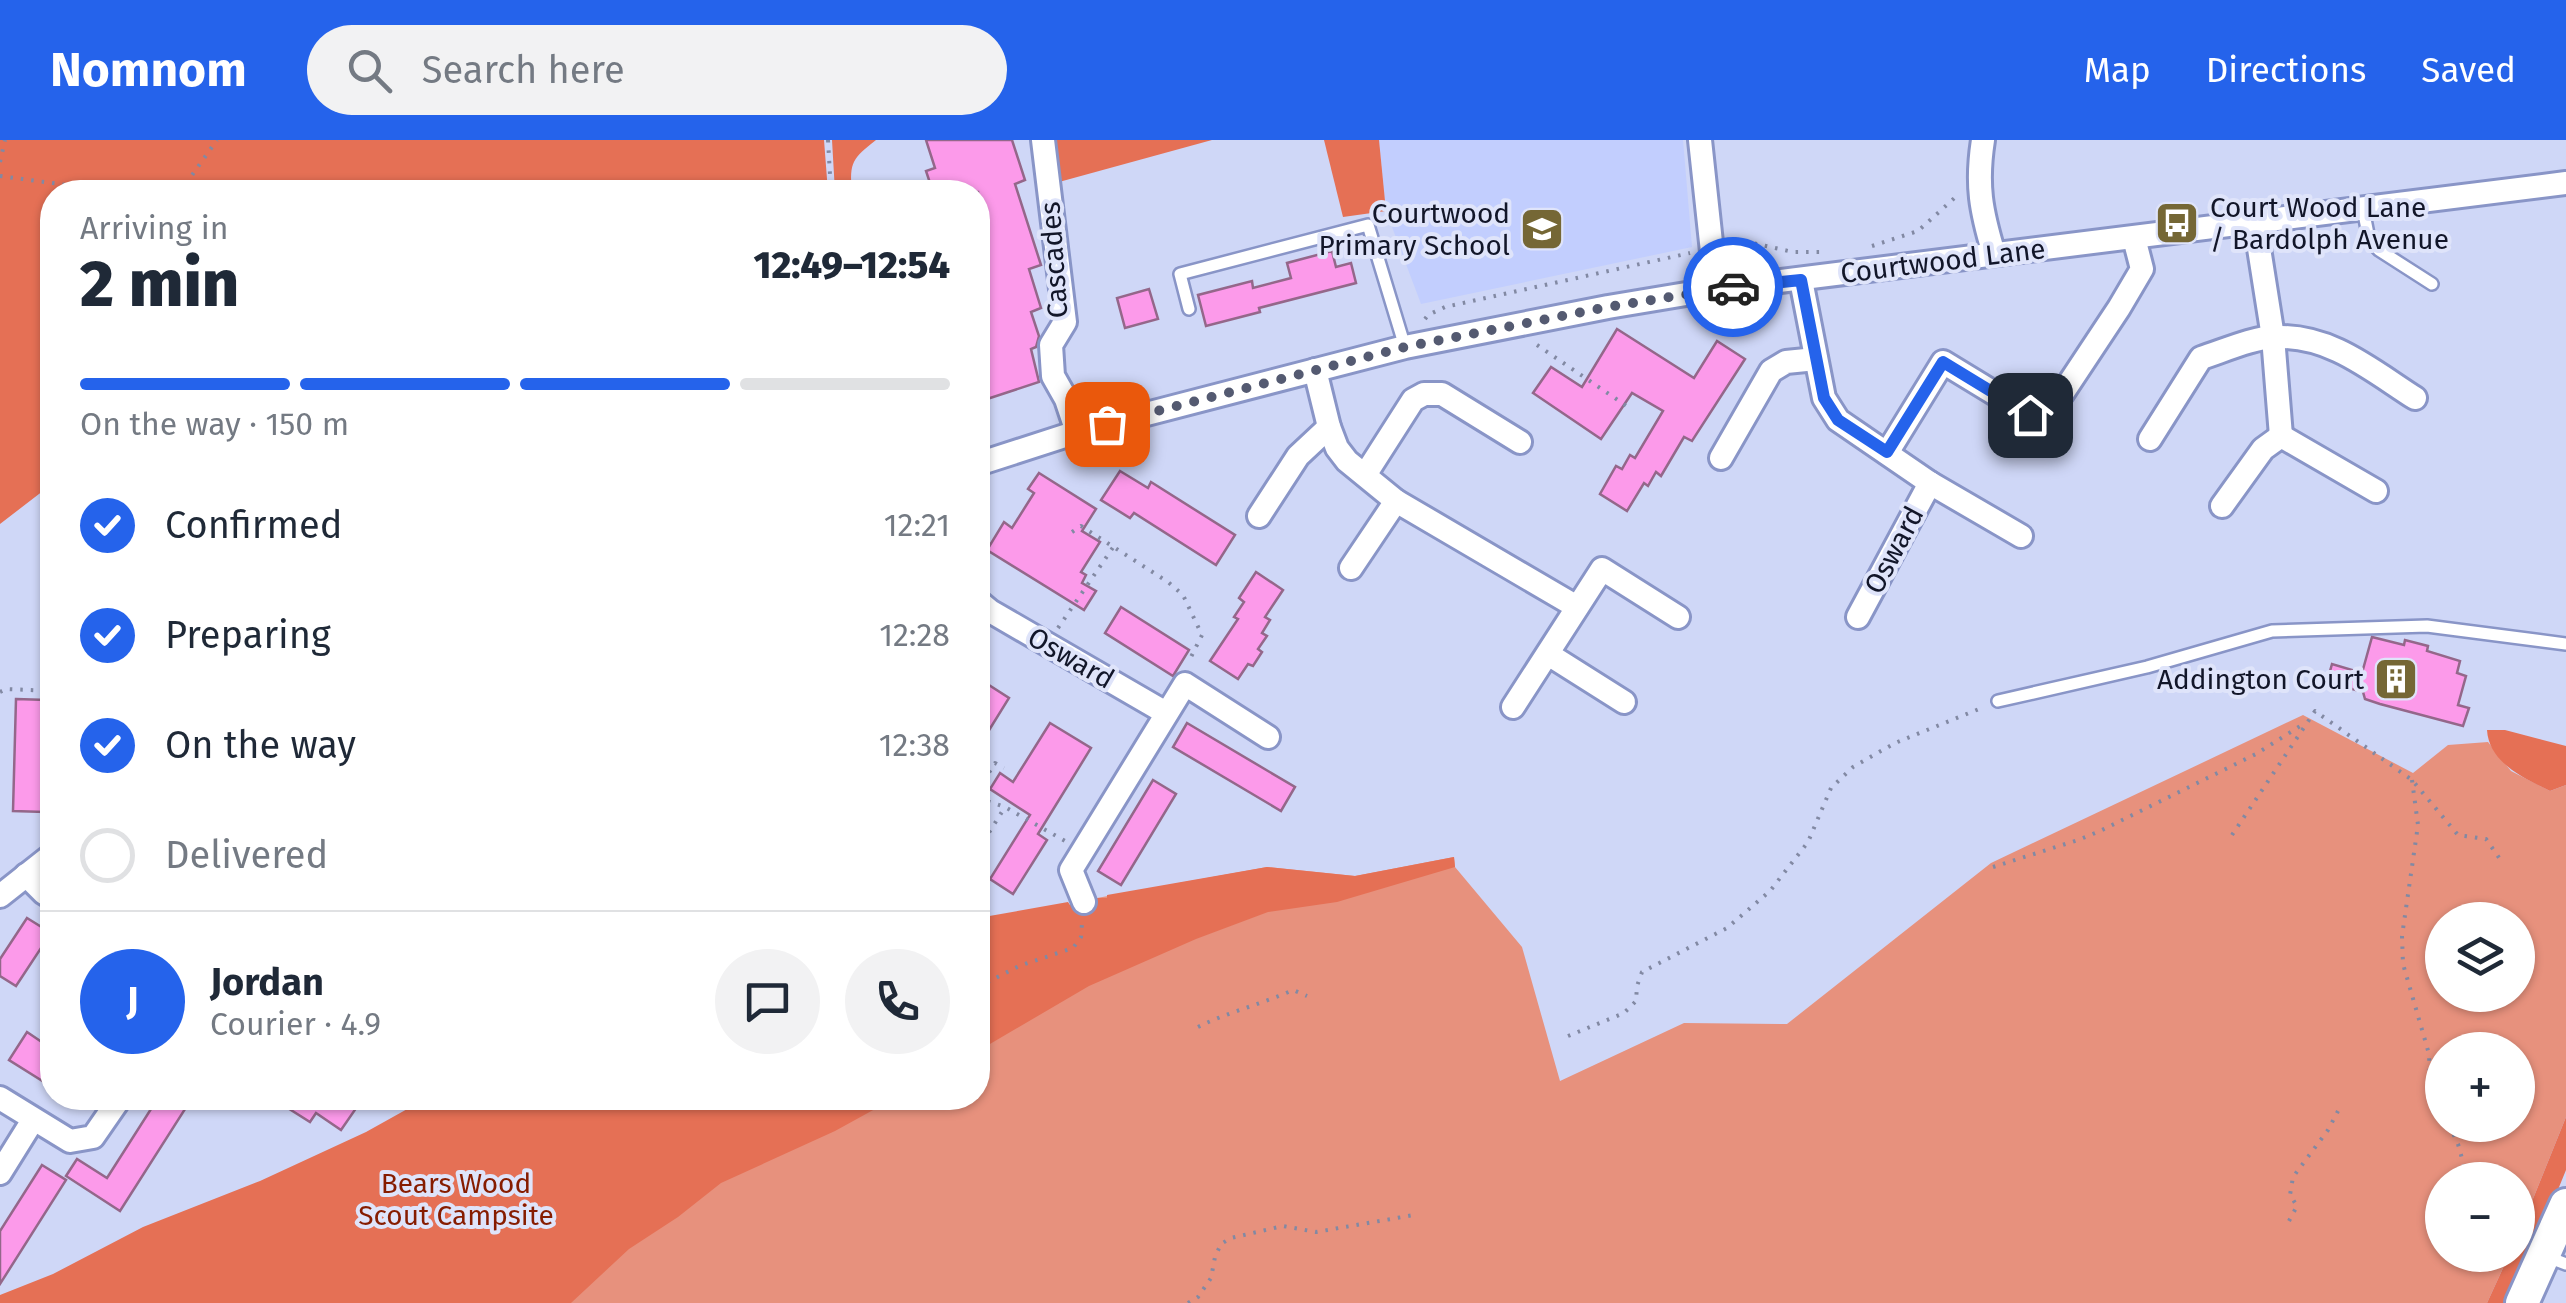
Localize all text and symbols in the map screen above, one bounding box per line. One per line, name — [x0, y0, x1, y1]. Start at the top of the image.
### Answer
search box — [307, 25, 1007, 115]
text: Nomnom — [50, 41, 247, 99]
icon: search — [342, 43, 397, 98]
text: Search here — [422, 47, 625, 93]
text: Map — [2084, 49, 2151, 91]
text: Directions — [2206, 49, 2366, 91]
text: Saved — [2421, 49, 2516, 91]
place label: Court Wood Lane / Bardolph Avenue — [2210, 191, 2449, 256]
place label: Courtwood Primary School — [1318, 197, 1510, 262]
bus stop icon: Court Wood Lane / Bardolph Avenue — [2154, 200, 2200, 246]
street label: Cascades — [1033, 201, 1075, 319]
school or university icon: Courtwood Primary School — [1519, 206, 1565, 252]
text: Arriving in — [80, 209, 228, 247]
street label: Courtwood Lane — [1839, 232, 2047, 290]
courier — [1683, 237, 1783, 337]
text: 12:49–12:54 — [753, 242, 950, 288]
text: 2 min — [80, 245, 239, 323]
icon: car — [1706, 260, 1761, 315]
pin — [1988, 373, 2073, 458]
pin — [1065, 382, 1150, 467]
icon: home — [2003, 388, 2058, 443]
icon: bag — [1080, 397, 1135, 452]
text: On the way · 150 m — [80, 405, 349, 443]
icon: check — [80, 498, 135, 553]
street label: Osward — [1857, 501, 1931, 599]
text: Confirmed — [165, 502, 343, 548]
text: 12:21 — [884, 506, 950, 544]
icon: check — [80, 608, 135, 663]
text: Preparing — [165, 612, 331, 658]
text: 12:28 — [879, 616, 950, 654]
street label: Osward — [1022, 620, 1120, 696]
building icon: Addington Court — [2373, 656, 2419, 702]
place label: Addington Court — [2157, 663, 2365, 696]
icon: check — [80, 718, 135, 773]
text: On the way — [165, 722, 356, 768]
text: 12:38 — [879, 726, 950, 764]
text: Delivered — [165, 832, 328, 878]
map controls — [2425, 902, 2535, 1272]
button: layers — [2425, 902, 2535, 1012]
button: chat — [715, 949, 820, 1054]
button: phone — [845, 949, 950, 1054]
text: Jordan — [210, 959, 324, 1005]
text: J — [126, 978, 139, 1024]
text: Courier · 4.9 — [210, 1005, 381, 1043]
button: + — [2425, 1032, 2535, 1142]
button: − — [2425, 1162, 2535, 1272]
park label: Bears Wood Scout Campsite — [358, 1167, 554, 1232]

